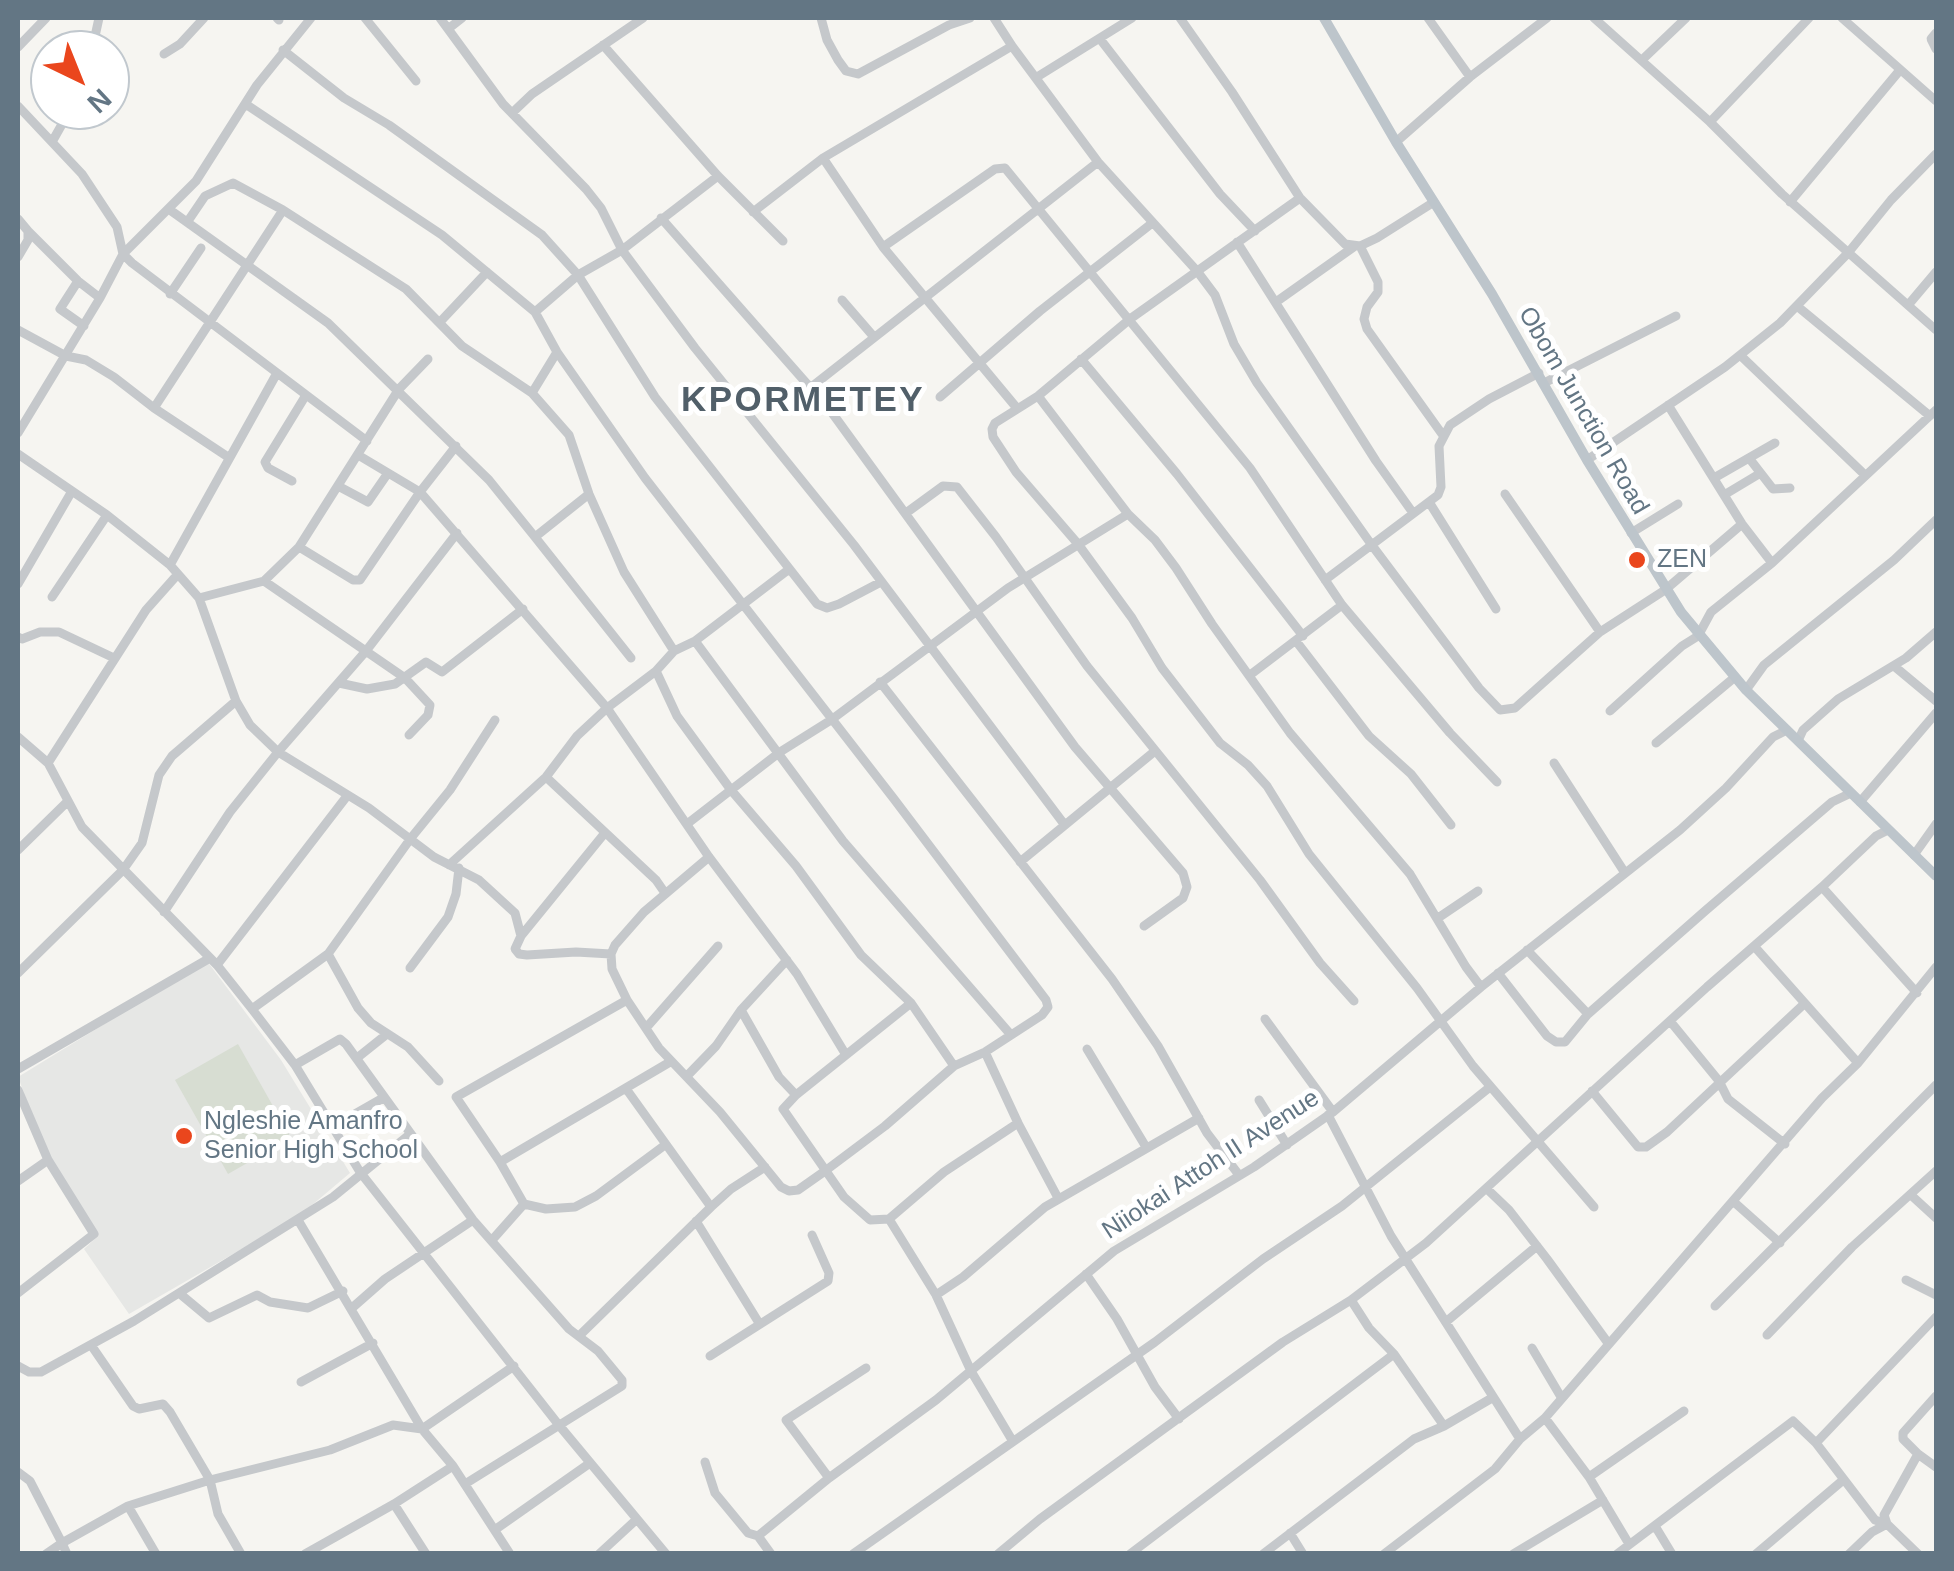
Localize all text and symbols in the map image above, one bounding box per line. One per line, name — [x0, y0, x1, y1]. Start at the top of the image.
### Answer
north arrow — [30, 30, 130, 130]
text: N — [81, 83, 117, 119]
street label: Obom Junction Road — [1511, 302, 1655, 520]
district label: KPORMETEY — [681, 380, 925, 422]
place label: ZEN — [1657, 545, 1707, 575]
marker: ZEN — [1626, 549, 1648, 571]
street label: Niiokai Attoh II Avenue — [1097, 1084, 1325, 1246]
place label: Ngleshie Amanfro Senior High School — [204, 1107, 418, 1166]
marker: Ngleshie Amanfro Senior High School — [173, 1125, 195, 1147]

